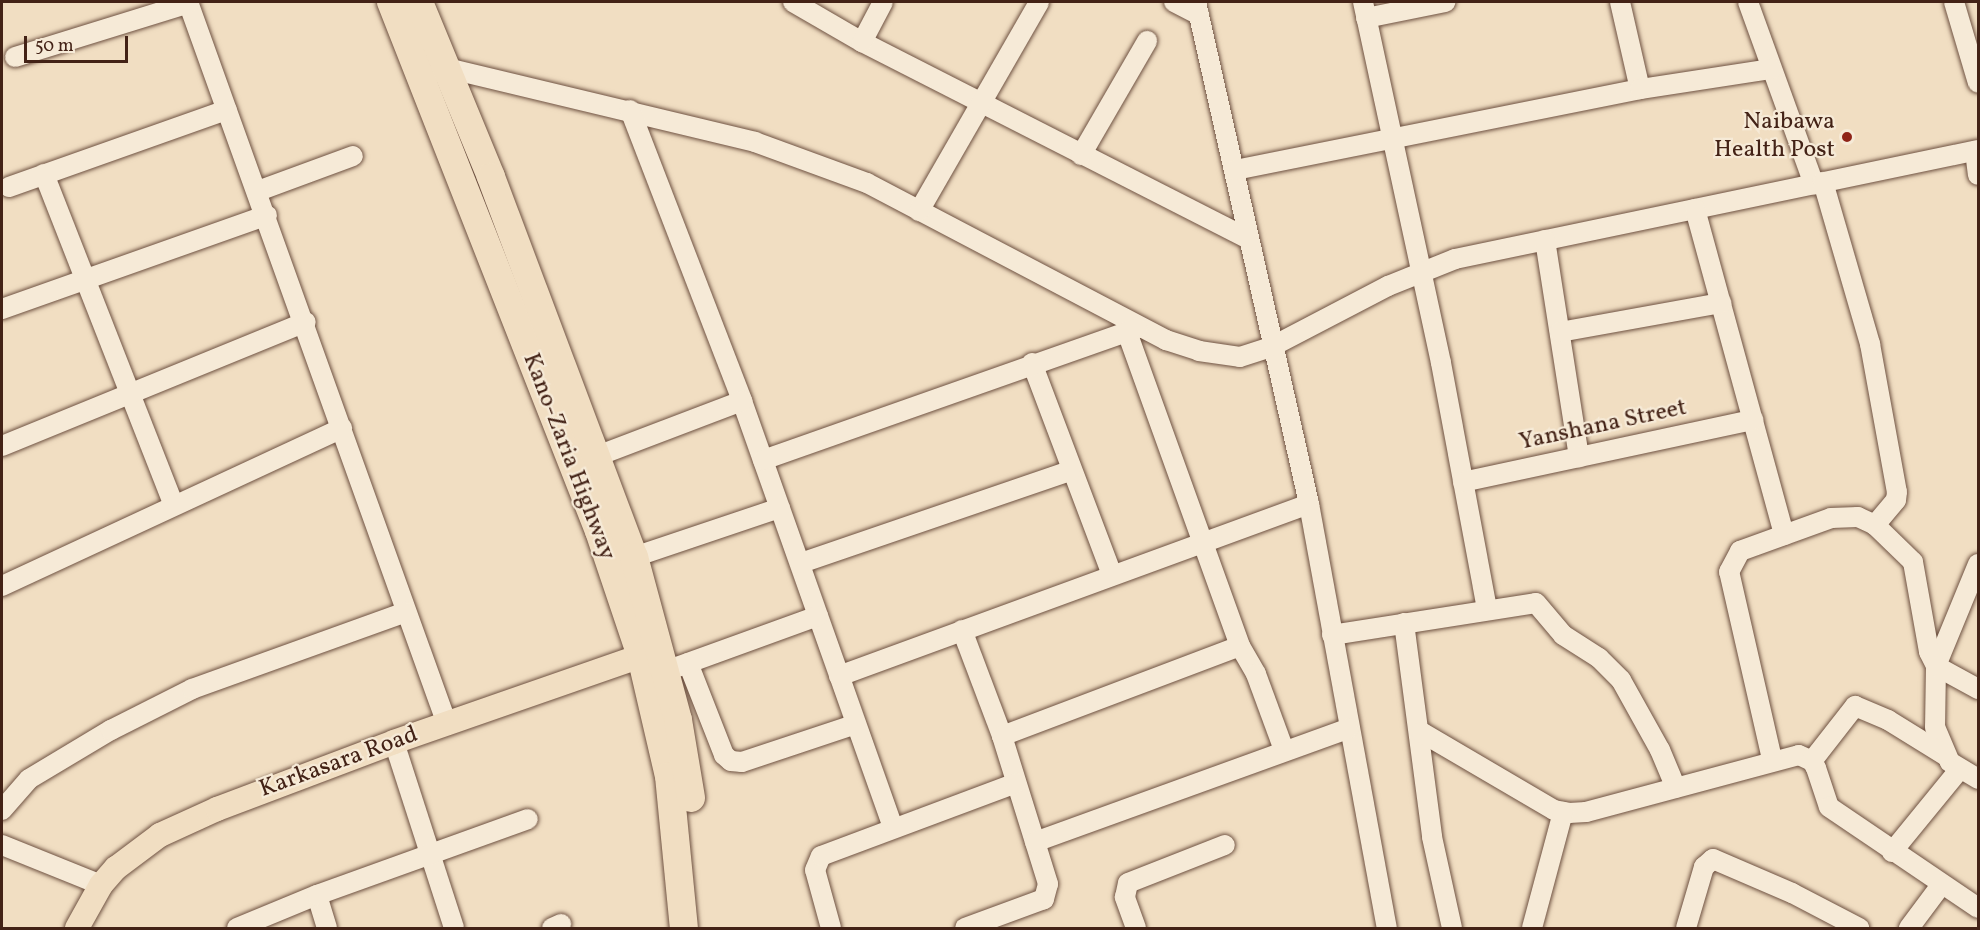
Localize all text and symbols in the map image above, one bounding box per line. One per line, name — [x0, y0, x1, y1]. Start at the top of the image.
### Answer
scale bar — [27, 24, 130, 62]
text: 50 m — [35, 34, 74, 59]
place label: Naibawa Health Post — [1714, 109, 1835, 165]
marker: Naibawa Health Post — [1840, 130, 1854, 144]
street label: Kano-Zaria Highway — [515, 350, 621, 564]
street label: Yanshana Street — [1517, 394, 1689, 458]
street label: Karkasara Road — [256, 721, 422, 805]

